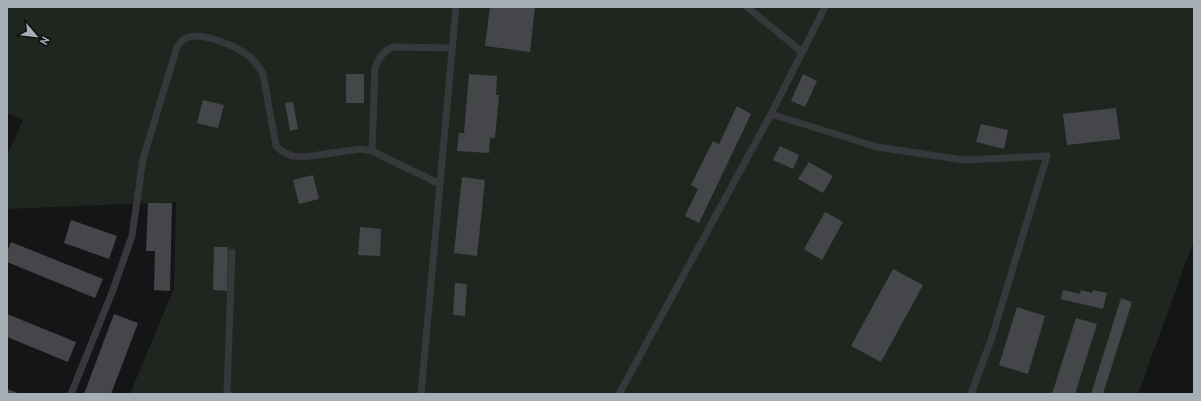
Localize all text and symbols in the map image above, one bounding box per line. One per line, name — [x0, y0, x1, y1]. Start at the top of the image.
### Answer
north arrow — [16, 16, 56, 56]
text: N — [37, 34, 53, 47]

